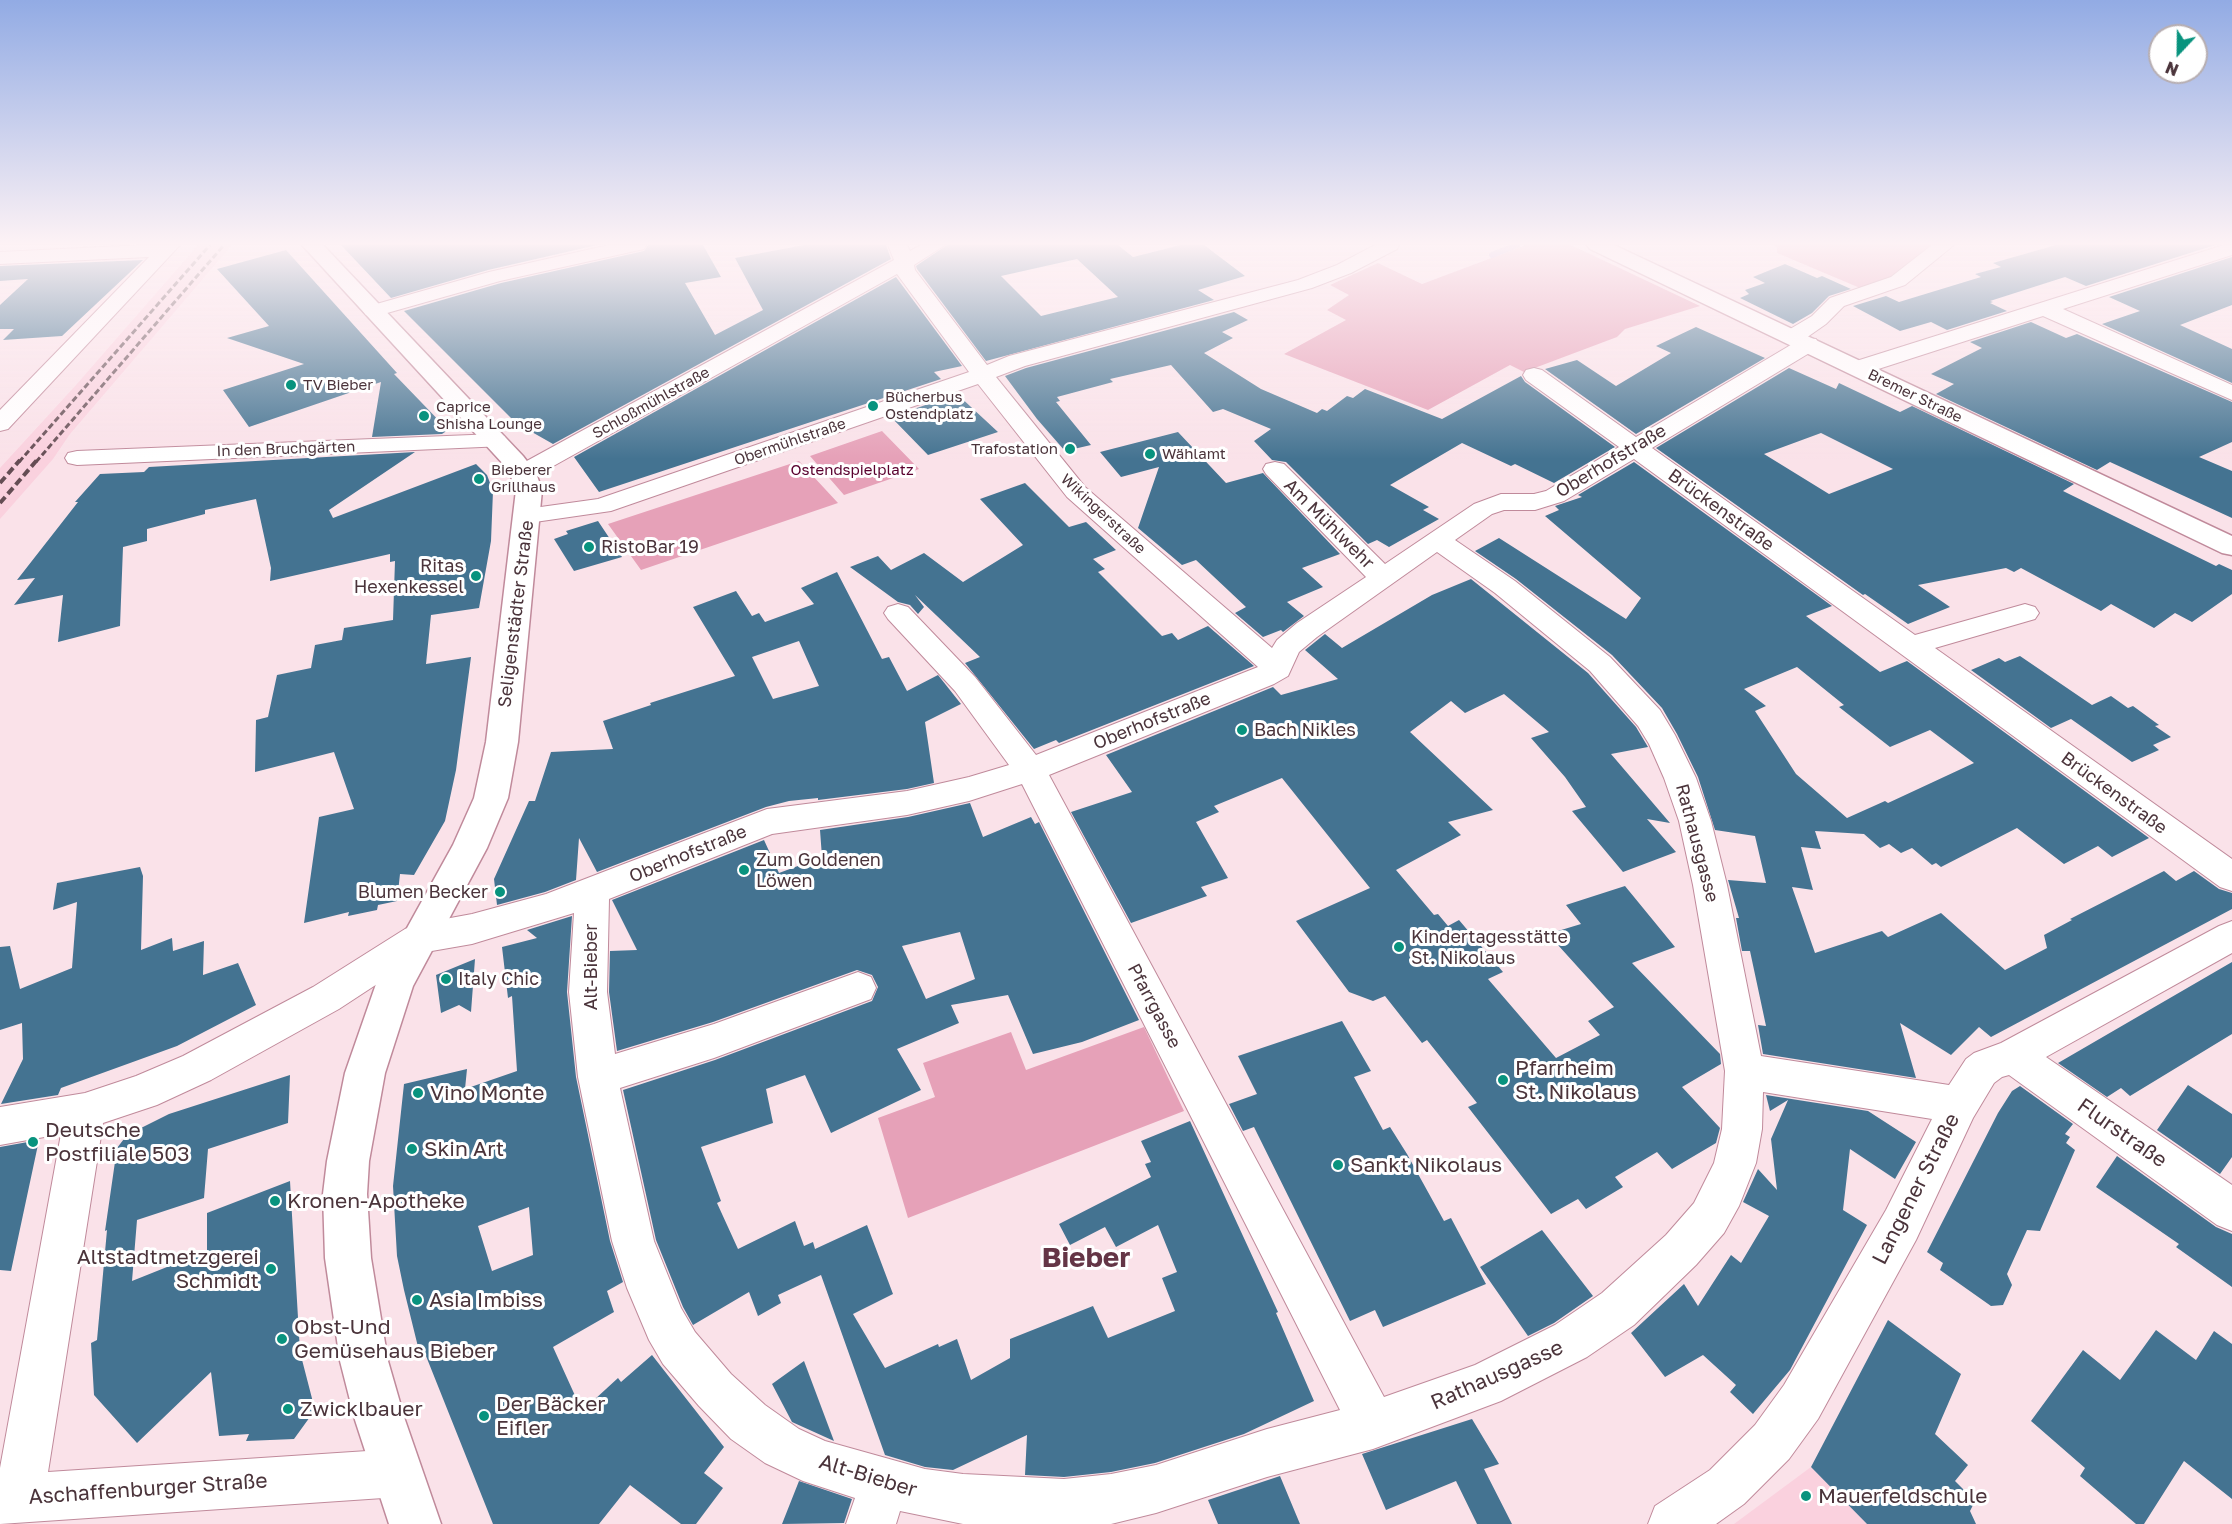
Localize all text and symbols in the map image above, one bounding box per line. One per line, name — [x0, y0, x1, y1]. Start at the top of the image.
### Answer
north arrow — [2148, 24, 2208, 84]
text: N — [2163, 57, 2181, 80]
street label: Schloßmühlstraße — [589, 363, 713, 443]
street label: Bremer Straße — [1865, 365, 1965, 427]
place label: TV Bieber — [303, 376, 373, 394]
marker: TV Bieber — [284, 378, 298, 392]
place label: Bücherbus Ostendplatz — [885, 388, 973, 423]
place label: Caprice Shisha Lounge — [436, 398, 542, 433]
marker: Bücherbus Ostendplatz — [866, 399, 880, 413]
marker: Caprice Shisha Lounge — [417, 409, 431, 423]
street label: Obermühlstraße — [732, 414, 848, 470]
street label: Oberhofstraße — [1552, 420, 1670, 502]
street label: In den Bruchgärten — [216, 438, 356, 460]
place label: Trafostation — [971, 440, 1058, 458]
marker: Trafostation — [1063, 442, 1077, 456]
place label: Wählamt — [1162, 445, 1226, 463]
marker: Wählamt — [1143, 447, 1157, 461]
place label: Bieberer Grillhaus — [491, 461, 556, 496]
park label: Ostendspielplatz — [790, 461, 914, 479]
street label: Brückenstraße — [1664, 464, 1778, 556]
street label: Wikingerstraße — [1057, 470, 1149, 558]
marker: Bieberer Grillhaus — [472, 472, 486, 486]
street label: Am Mühlwehr — [1279, 474, 1379, 574]
street label: Seligenstädter Straße — [494, 519, 538, 709]
place label: RistoBar 19 — [601, 536, 699, 558]
marker: RistoBar 19 — [582, 540, 596, 554]
place label: Ritas Hexenkessel — [354, 555, 464, 598]
marker: Ritas Hexenkessel — [469, 569, 483, 583]
street label: Oberhofstraße — [1090, 688, 1214, 754]
place label: Bach Nikles — [1254, 719, 1356, 741]
marker: Bach Nikles — [1235, 723, 1249, 737]
street label: Brückenstraße — [2057, 747, 2171, 839]
street label: Rathausgasse — [1671, 781, 1723, 905]
street label: Oberhofstraße — [626, 821, 750, 887]
place label: Zum Goldenen Löwen — [756, 849, 881, 892]
marker: Zum Goldenen Löwen — [737, 863, 751, 877]
place label: Blumen Becker — [358, 881, 488, 903]
marker: Blumen Becker — [493, 885, 507, 899]
street label: Alt-Bieber — [580, 924, 602, 1010]
place label: Kindertagesstätte St. Nikolaus — [1411, 926, 1568, 968]
marker: Kindertagesstätte St. Nikolaus — [1392, 940, 1406, 954]
street label: Pfarrgasse — [1123, 960, 1185, 1052]
place label: Italy Chic — [458, 968, 539, 990]
marker: Italy Chic — [439, 972, 453, 986]
place label: Pfarrheim St. Nikolaus — [1515, 1055, 1637, 1105]
marker: Pfarrheim St. Nikolaus — [1496, 1073, 1510, 1087]
place label: Vino Monte — [430, 1080, 544, 1106]
marker: Vino Monte — [411, 1086, 425, 1100]
street label: Flurstraße — [2072, 1093, 2172, 1173]
street label: Langener Straße — [1867, 1109, 1965, 1269]
place label: Deutsche Postfiliale 503 — [45, 1117, 190, 1167]
marker: Deutsche Postfiliale 503 — [26, 1135, 40, 1149]
place label: Skin Art — [424, 1136, 504, 1162]
marker: Skin Art — [405, 1142, 419, 1156]
place label: Sankt Nikolaus — [1350, 1152, 1502, 1178]
marker: Sankt Nikolaus — [1331, 1158, 1345, 1172]
place label: Kronen-Apotheke — [287, 1188, 465, 1214]
marker: Kronen-Apotheke — [268, 1194, 282, 1208]
district label: Bieber — [1042, 1241, 1130, 1275]
place label: Altstadtmetzgerei Schmidt — [77, 1244, 259, 1294]
marker: Altstadtmetzgerei Schmidt — [264, 1262, 278, 1276]
place label: Asia Imbiss — [429, 1287, 543, 1313]
marker: Asia Imbiss — [410, 1293, 424, 1307]
place label: Obst-Und Gemüsehaus Bieber — [294, 1314, 495, 1364]
marker: Obst-Und Gemüsehaus Bieber — [275, 1332, 289, 1346]
street label: Rathausgasse — [1427, 1335, 1567, 1415]
place label: Der Bäcker Eifler — [496, 1391, 606, 1441]
place label: Zwicklbauer — [300, 1396, 423, 1422]
marker: Zwicklbauer — [281, 1402, 295, 1416]
marker: Der Bäcker Eifler — [477, 1409, 491, 1423]
street label: Alt-Bieber — [816, 1449, 920, 1503]
street label: Aschaffenburger Straße — [28, 1468, 268, 1510]
place label: Mauerfeldschule — [1818, 1483, 1987, 1509]
marker: Mauerfeldschule — [1799, 1489, 1813, 1503]

